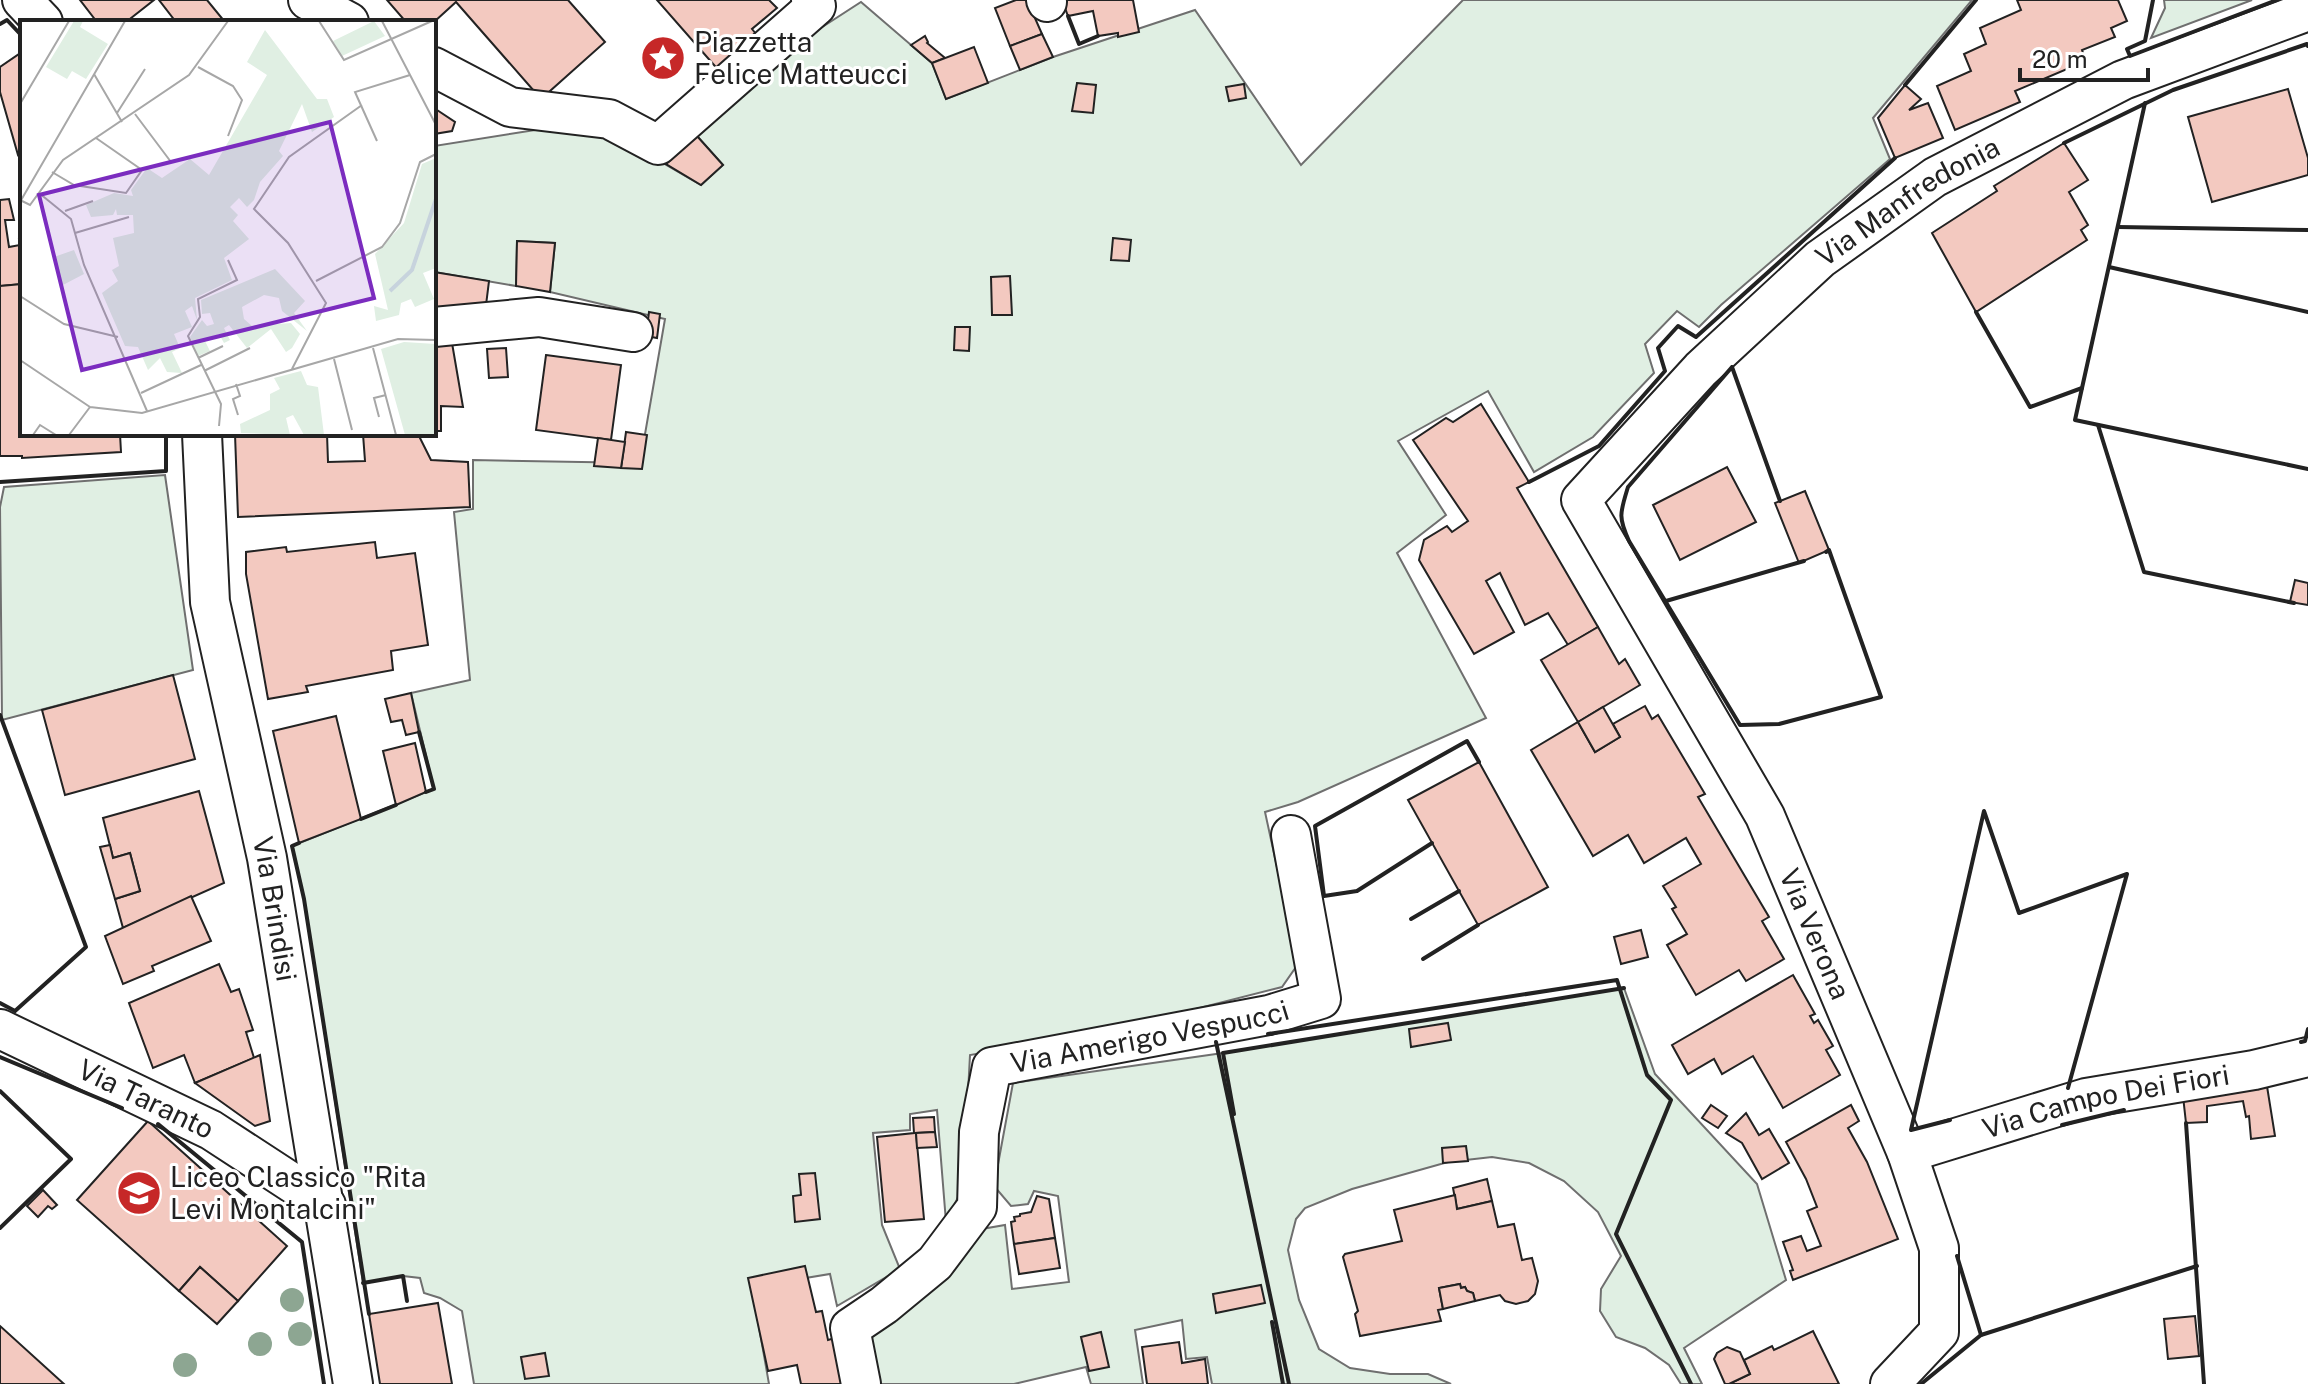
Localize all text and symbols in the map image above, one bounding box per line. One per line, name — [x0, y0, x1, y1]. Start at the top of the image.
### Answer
inset map — [20, 20, 436, 436]
place label: Piazzetta Felice Matteucci — [694, 25, 908, 90]
scale bar — [2020, 32, 2148, 82]
place icon: Piazzetta Felice Matteucci — [639, 34, 687, 82]
text: 20 m — [2032, 45, 2088, 73]
street label: Via Manfredonia — [1809, 130, 2005, 273]
street label: Via Brindisi — [247, 833, 304, 984]
street label: Via Verona — [1773, 863, 1858, 1004]
street label: Via Amerigo Vespucci — [1008, 993, 1293, 1079]
street label: Via Taranto — [73, 1052, 219, 1145]
street label: Via Campo Dei Fiori — [1978, 1057, 2232, 1145]
place label: Liceo Classico "Rita Levi Montalcini" — [170, 1160, 426, 1225]
school or university icon: Liceo Classico "Rita Levi Montalcini" — [115, 1169, 163, 1217]

